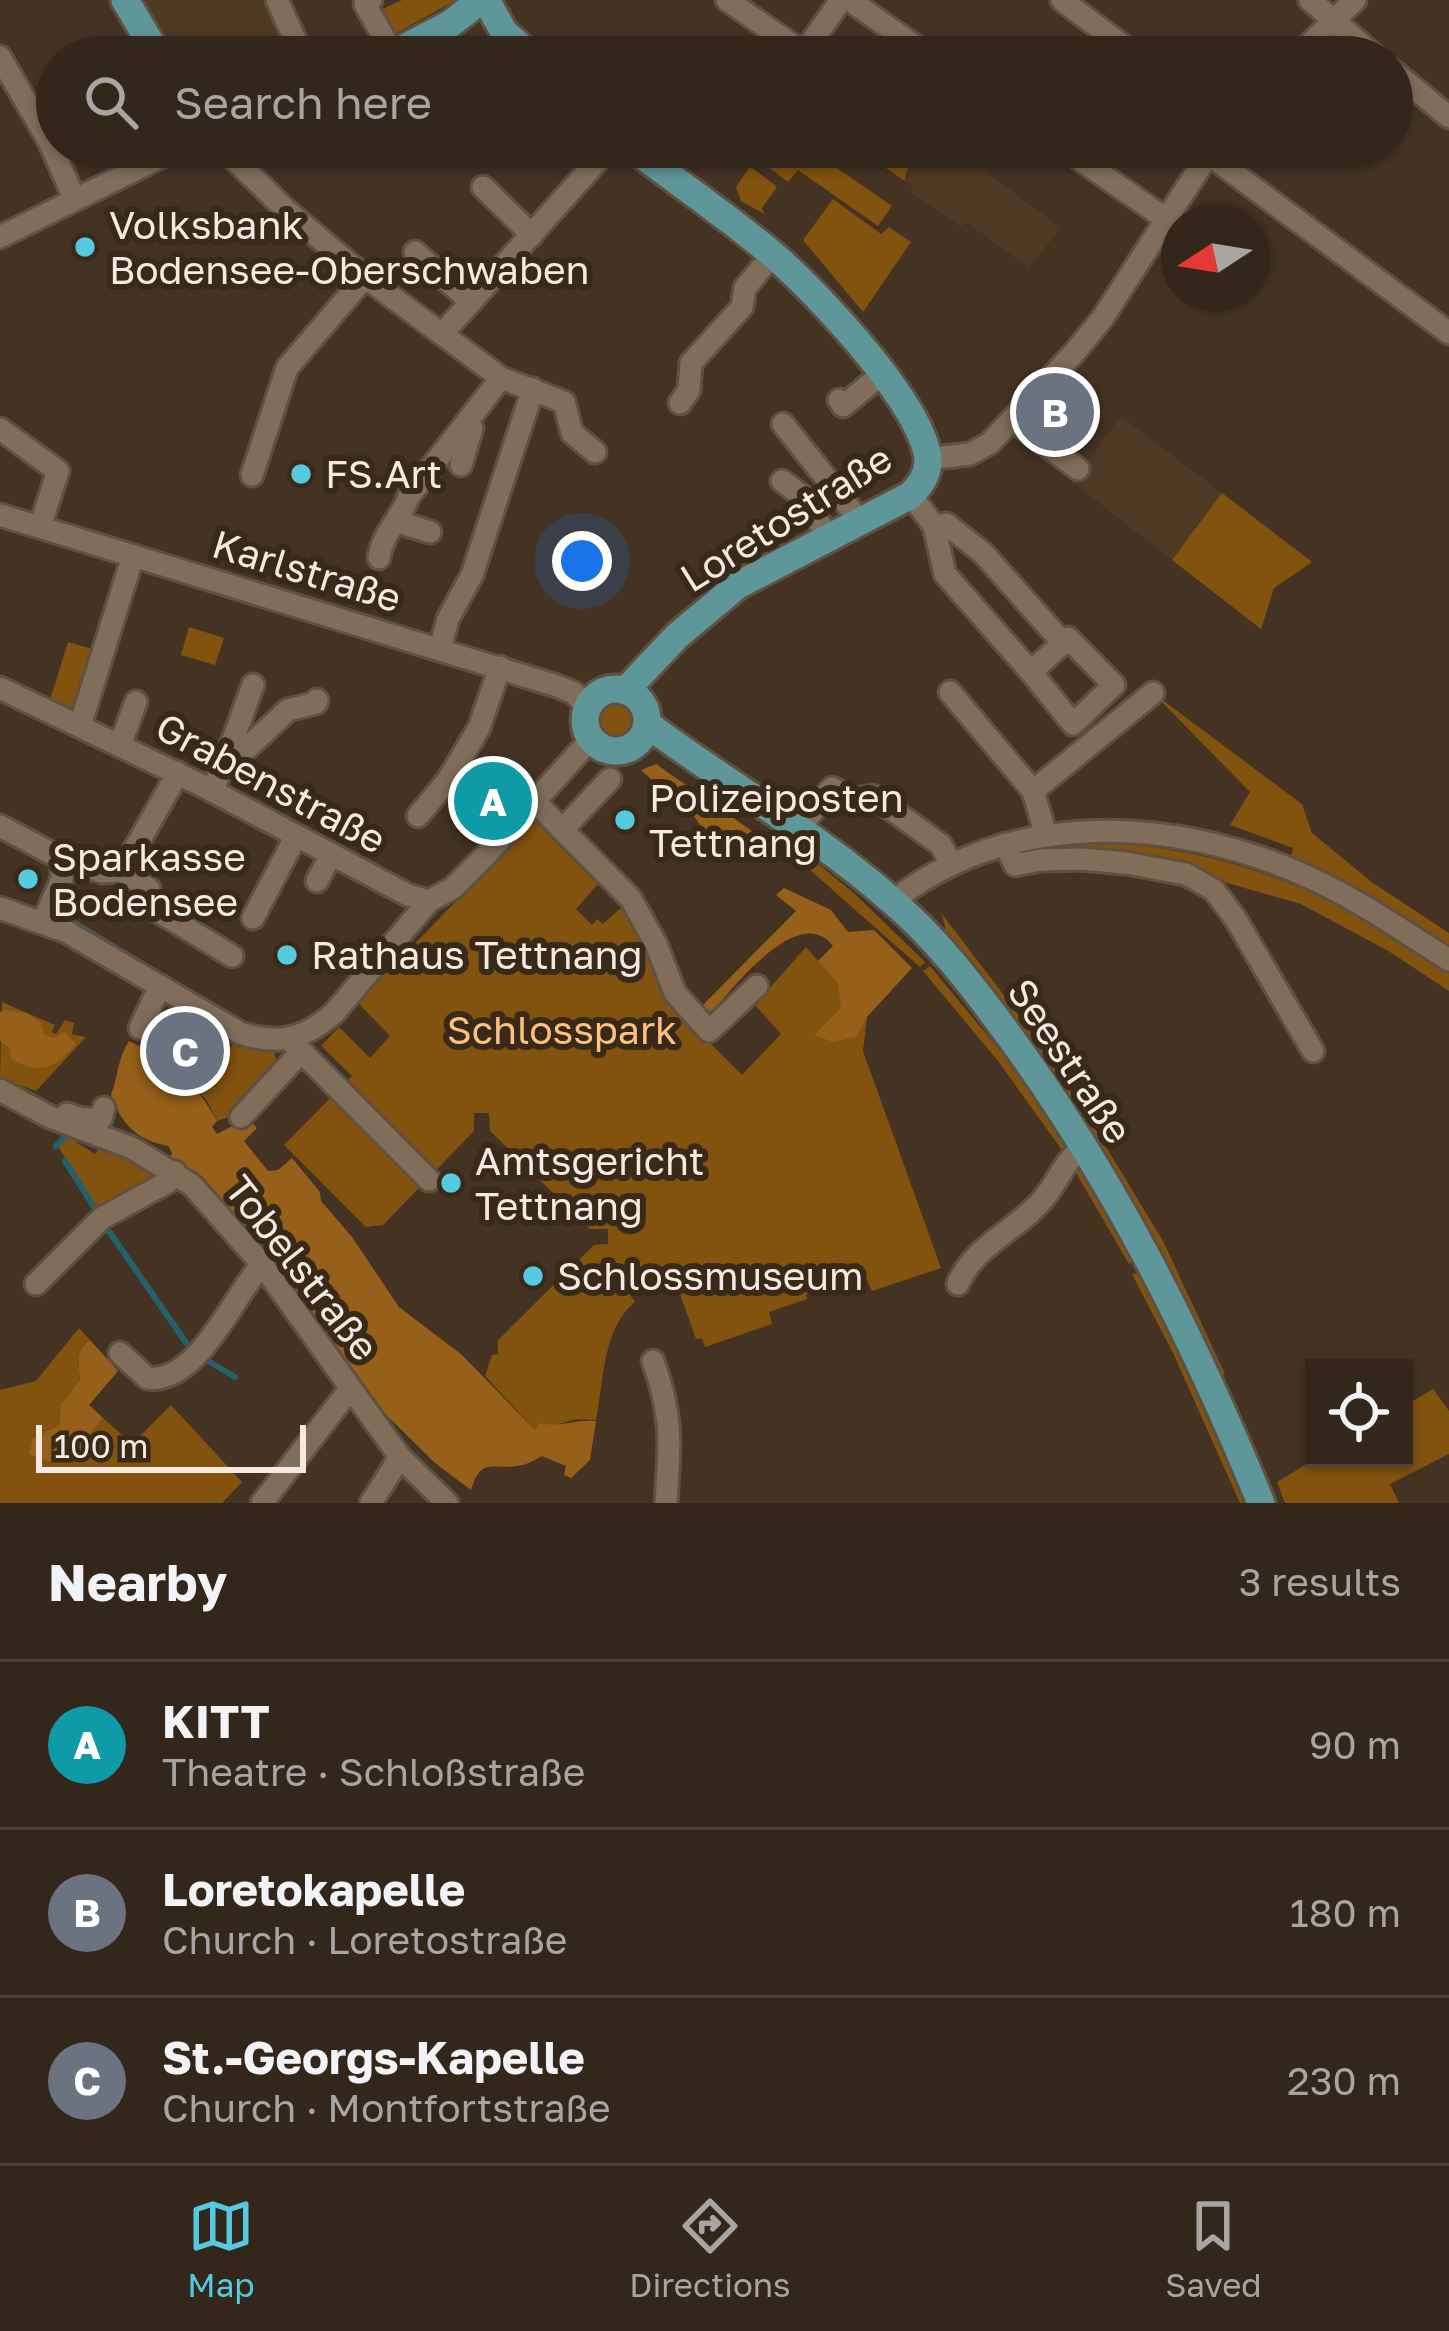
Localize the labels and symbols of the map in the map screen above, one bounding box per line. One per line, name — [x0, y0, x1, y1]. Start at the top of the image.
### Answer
place label: Volksbank Bodensee-Oberschwaben — [109, 201, 589, 293]
north arrow — [1161, 204, 1269, 312]
marker: Volksbank Bodensee-Oberschwaben — [72, 234, 98, 260]
pin: B — [1016, 367, 1094, 457]
street label: Loretostraße — [671, 434, 900, 601]
place label: FS.Art — [325, 450, 442, 497]
marker: FS.Art — [288, 461, 314, 487]
street label: Karlstraße — [207, 520, 407, 621]
your location — [552, 531, 612, 591]
street label: Grabenstraße — [148, 702, 394, 863]
pin: A — [454, 756, 532, 846]
place label: Polizeiposten Tettnang — [649, 774, 904, 866]
marker: Polizeiposten Tettnang — [612, 807, 638, 833]
place label: Sparkasse Bodensee — [52, 833, 246, 925]
marker: Sparkasse Bodensee — [15, 866, 41, 892]
place label: Rathaus Tettnang — [311, 931, 643, 978]
marker: Rathaus Tettnang — [274, 942, 300, 968]
street label: Seestraße — [998, 969, 1143, 1152]
pin: C — [146, 1006, 224, 1096]
park label: Schlosspark — [447, 1006, 677, 1053]
place label: Amtsgericht Tettnang — [475, 1137, 704, 1229]
street label: Tobelstraße — [216, 1166, 389, 1369]
marker: Amtsgericht Tettnang — [438, 1170, 464, 1196]
place label: Schlossmuseum — [557, 1252, 864, 1299]
marker: Schlossmuseum — [520, 1263, 546, 1289]
scale bar — [36, 1419, 306, 1472]

